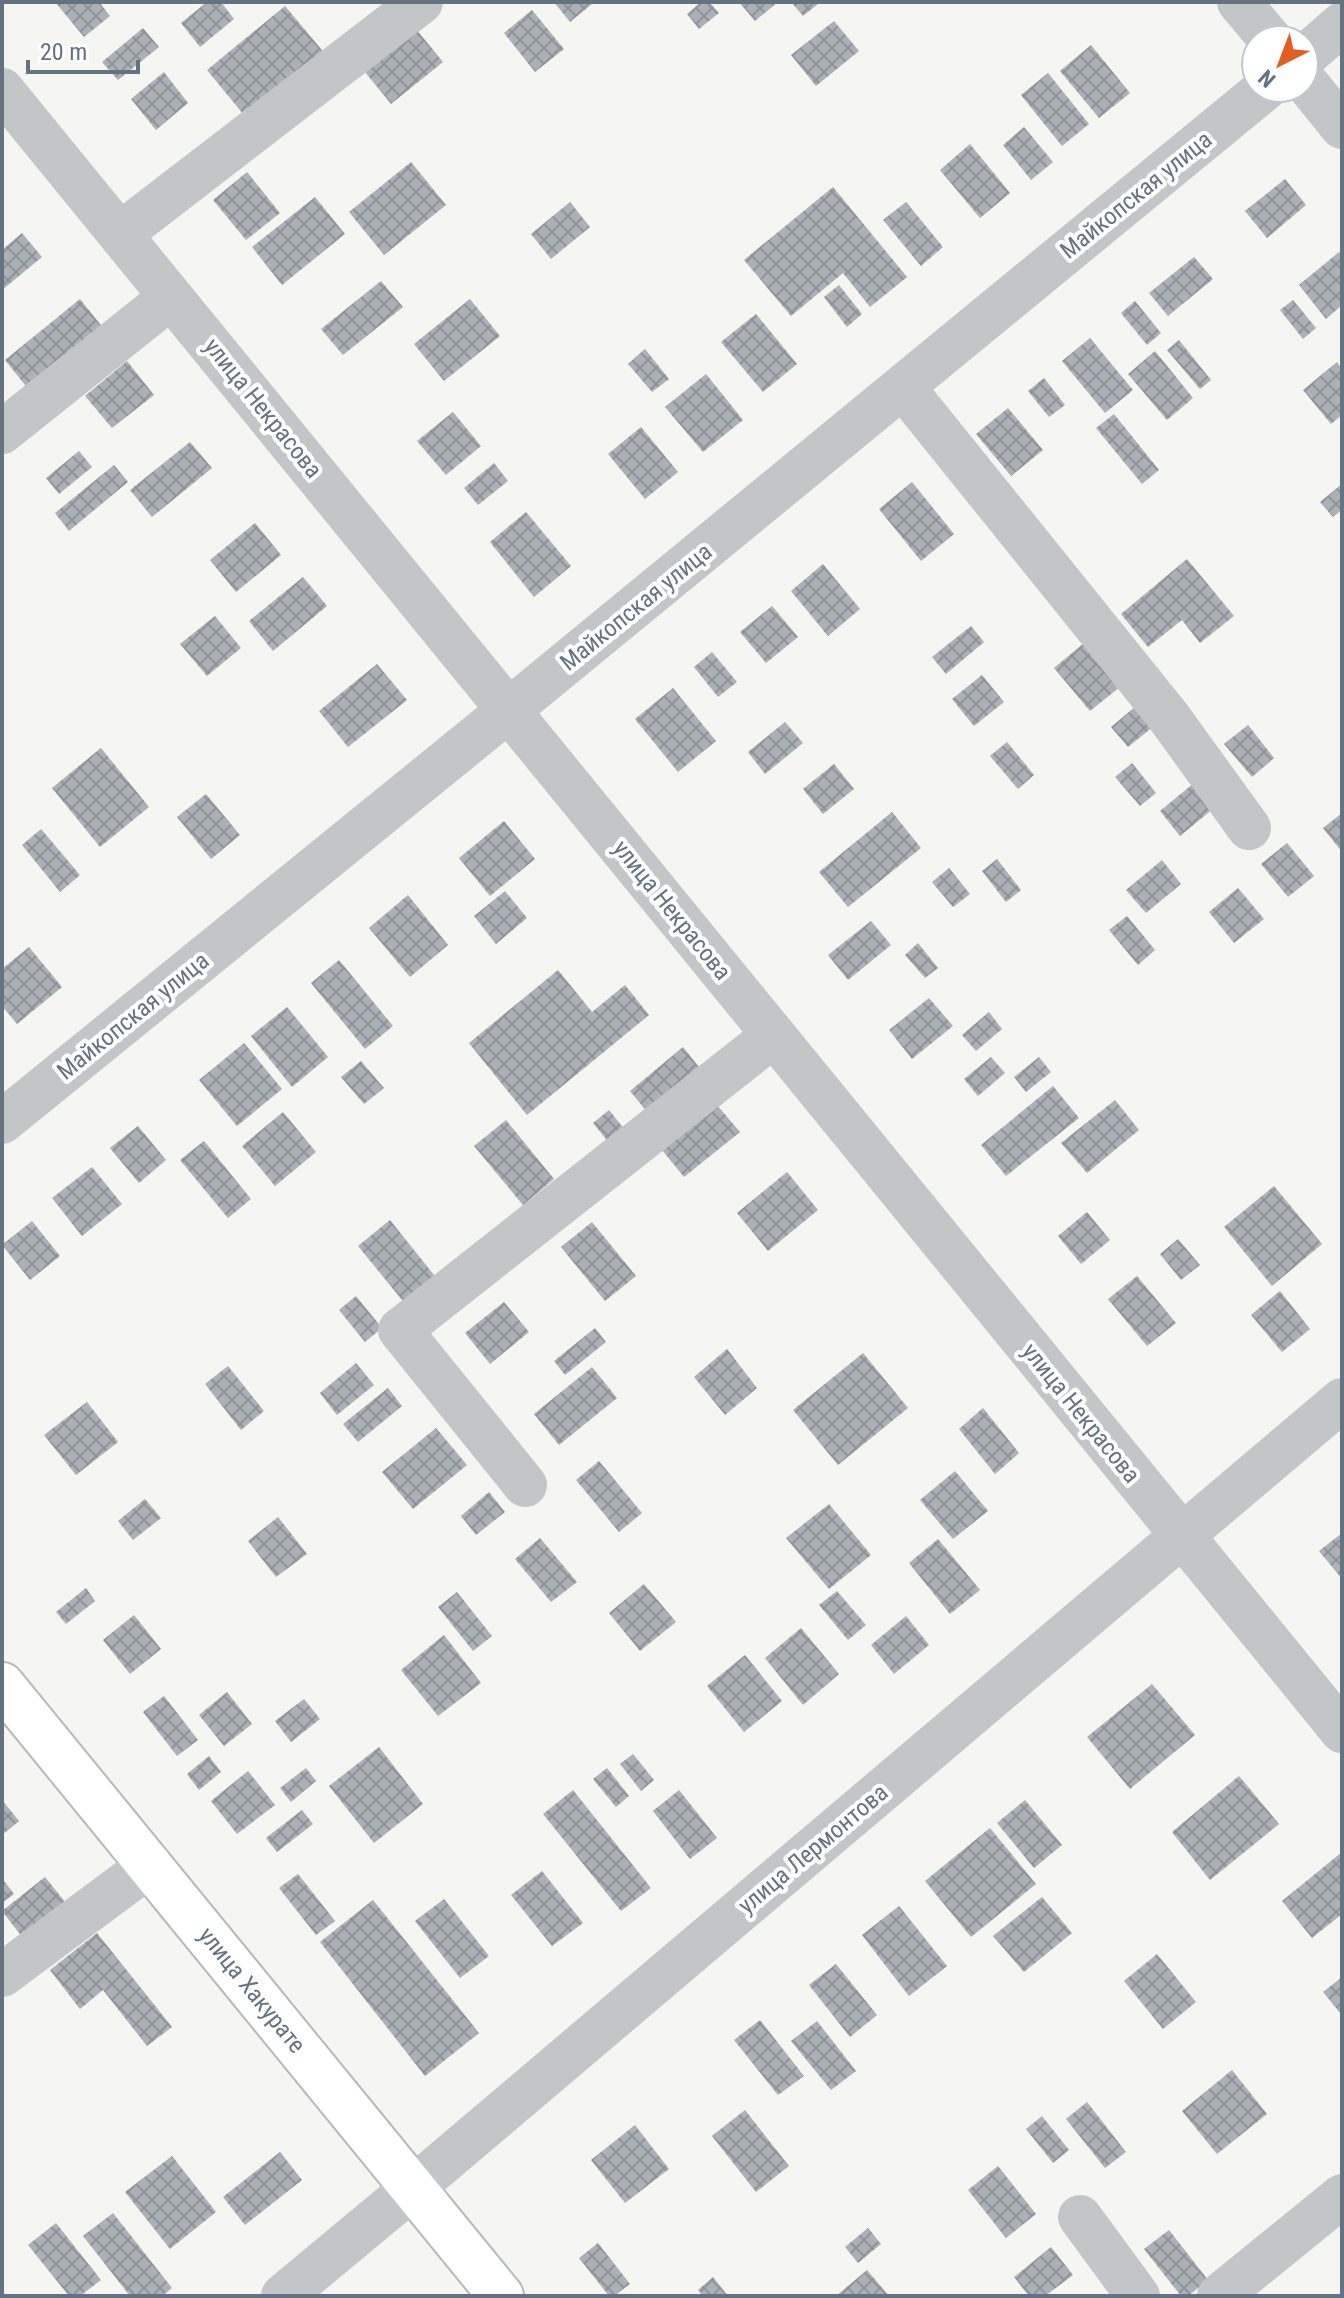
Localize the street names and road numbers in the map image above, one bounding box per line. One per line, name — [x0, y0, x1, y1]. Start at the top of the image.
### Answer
street label: Майкопская улица — [1055, 125, 1217, 265]
street label: улица Некрасова — [198, 333, 328, 483]
street label: Майкопская улица — [555, 537, 717, 677]
street label: улица Некрасова — [607, 835, 737, 985]
street label: Майкопская улица — [52, 946, 214, 1086]
street label: улица Некрасова — [1016, 1338, 1146, 1488]
street label: улица Лермонтова — [733, 1778, 893, 1920]
street label: улица Хакурате — [193, 1922, 311, 2058]

